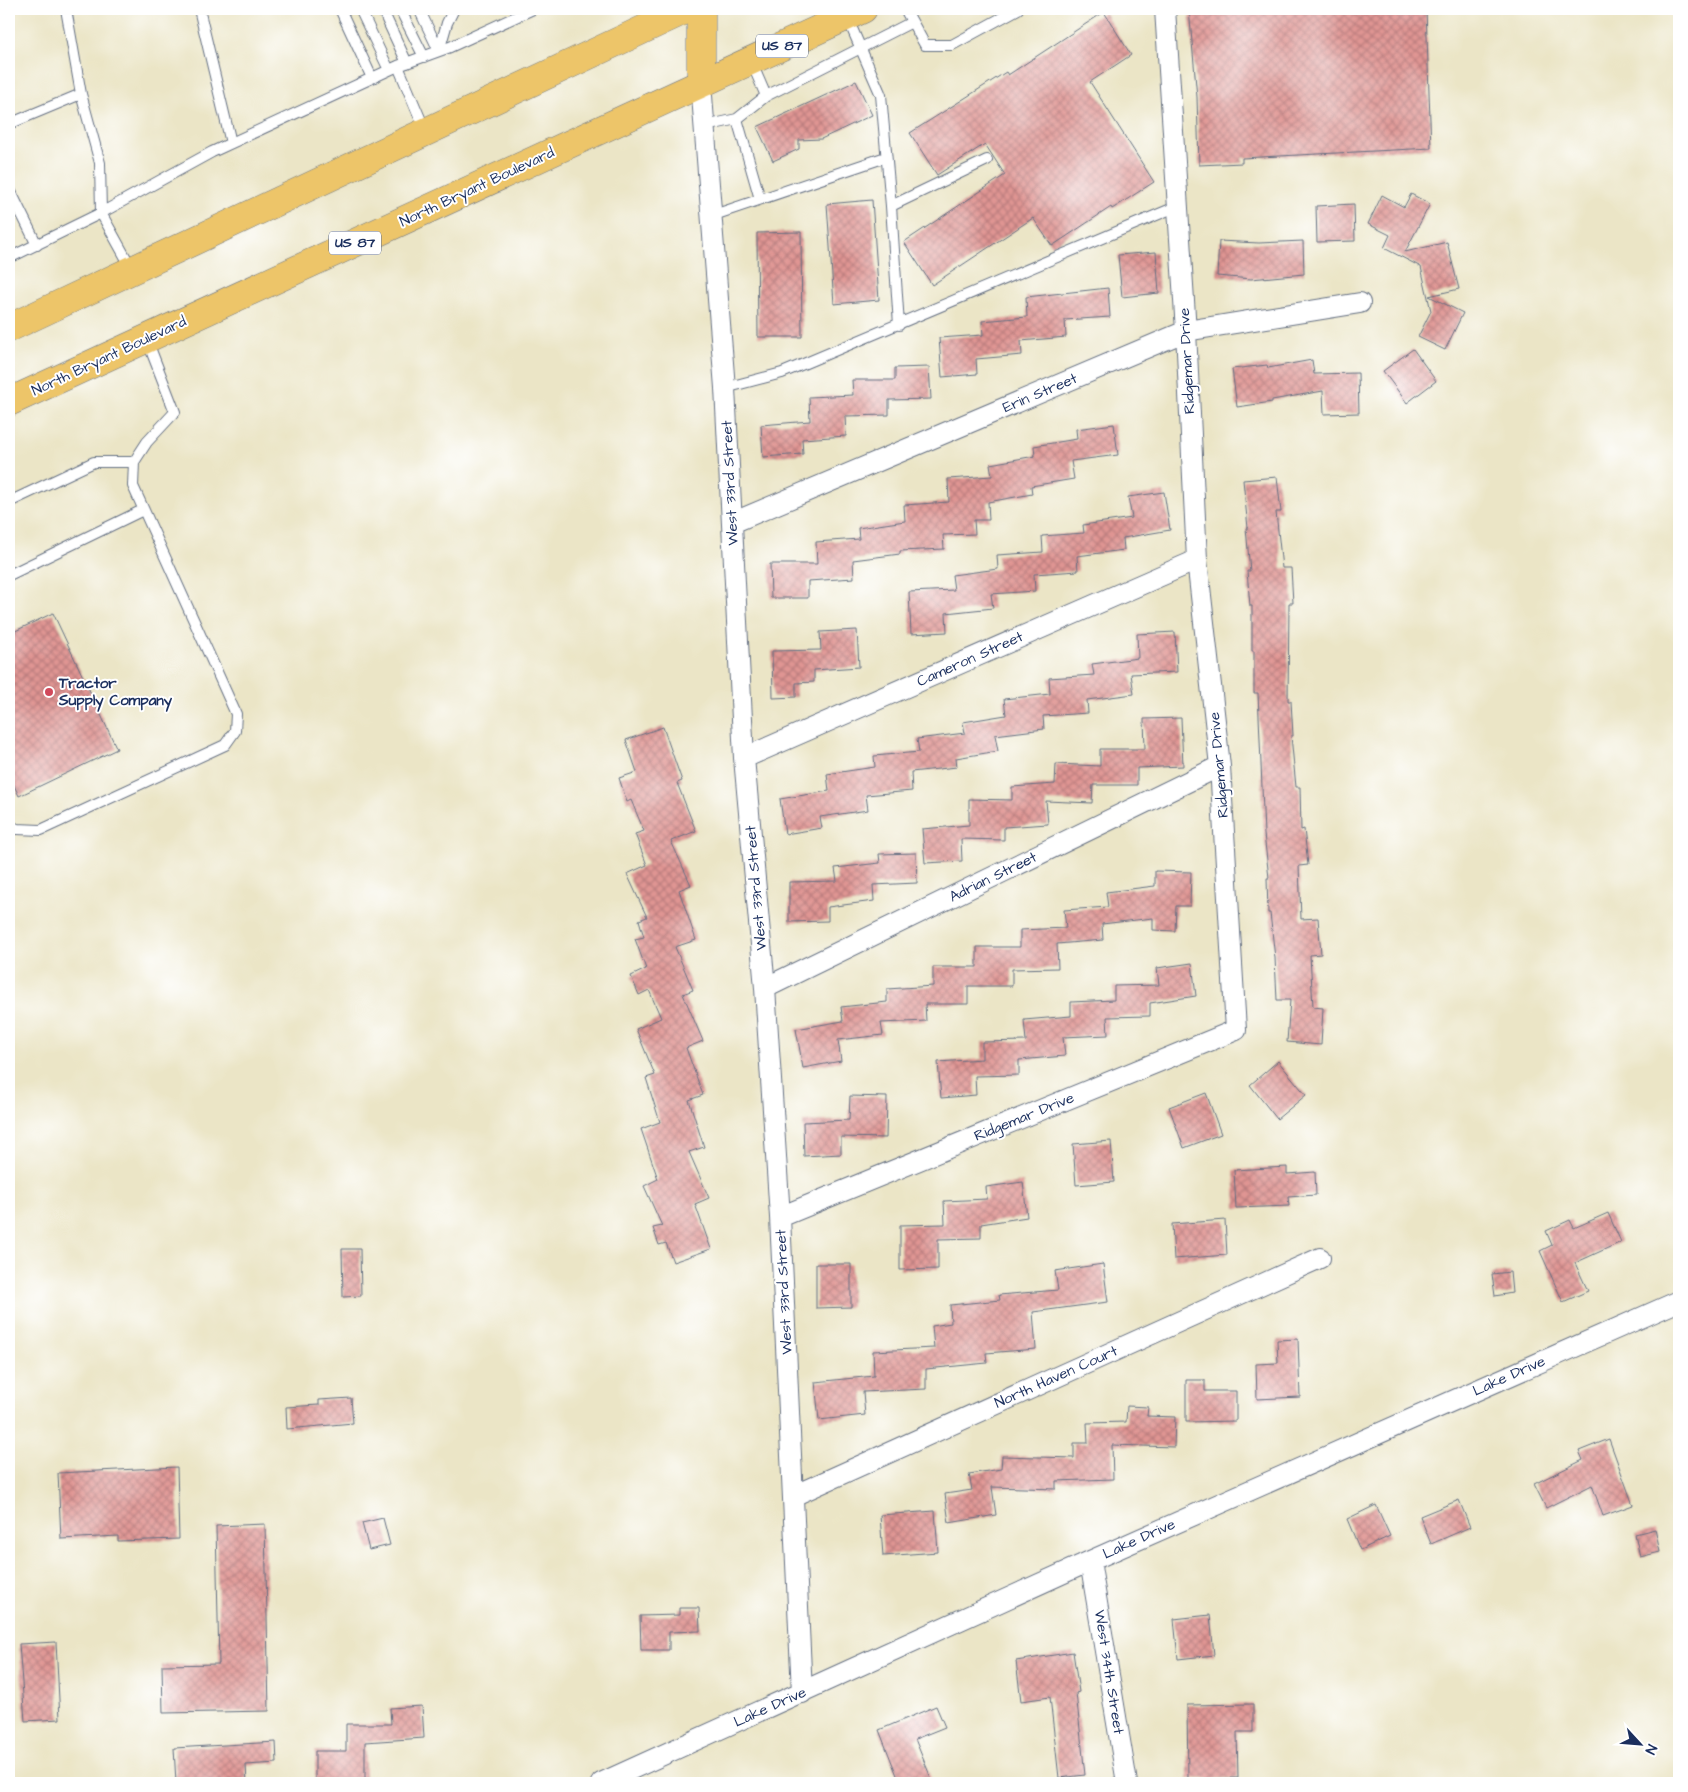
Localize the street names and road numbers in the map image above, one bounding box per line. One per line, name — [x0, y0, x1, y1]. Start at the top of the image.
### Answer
road number: US 87 — [756, 34, 808, 58]
street label: North Bryant Boulevard — [396, 142, 559, 233]
road number: US 87 — [329, 232, 381, 254]
street label: Ridgemar Drive — [1174, 307, 1201, 415]
street label: North Bryant Boulevard — [28, 311, 191, 402]
street label: Erin Street — [999, 368, 1081, 418]
street label: West 33rd Street — [716, 420, 744, 546]
street label: Cameron Street — [913, 626, 1027, 692]
street label: Ridgemar Drive — [1204, 711, 1235, 819]
street label: West 33rd Street — [740, 825, 772, 951]
street label: Adrian Street — [946, 847, 1040, 907]
street label: Ridgemar Drive — [971, 1087, 1078, 1148]
street label: West 33rd Street — [770, 1229, 798, 1355]
street label: North Haven Court — [991, 1340, 1121, 1414]
street label: Lake Drive — [1469, 1351, 1549, 1401]
street label: Lake Drive — [1099, 1514, 1179, 1564]
street label: West 34th Street — [1089, 1608, 1129, 1736]
street label: Lake Drive — [730, 1682, 810, 1732]

